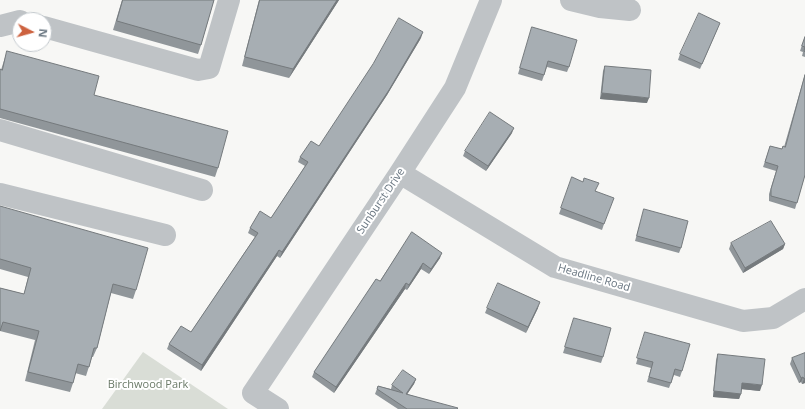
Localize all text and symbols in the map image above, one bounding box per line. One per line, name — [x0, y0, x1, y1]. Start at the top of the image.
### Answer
north arrow — [12, 12, 52, 52]
text: N — [36, 28, 51, 38]
street label: Sunburst Drive — [354, 166, 408, 236]
street label: Headline Road — [556, 261, 632, 295]
park label: Birchwood Park — [108, 378, 188, 392]

